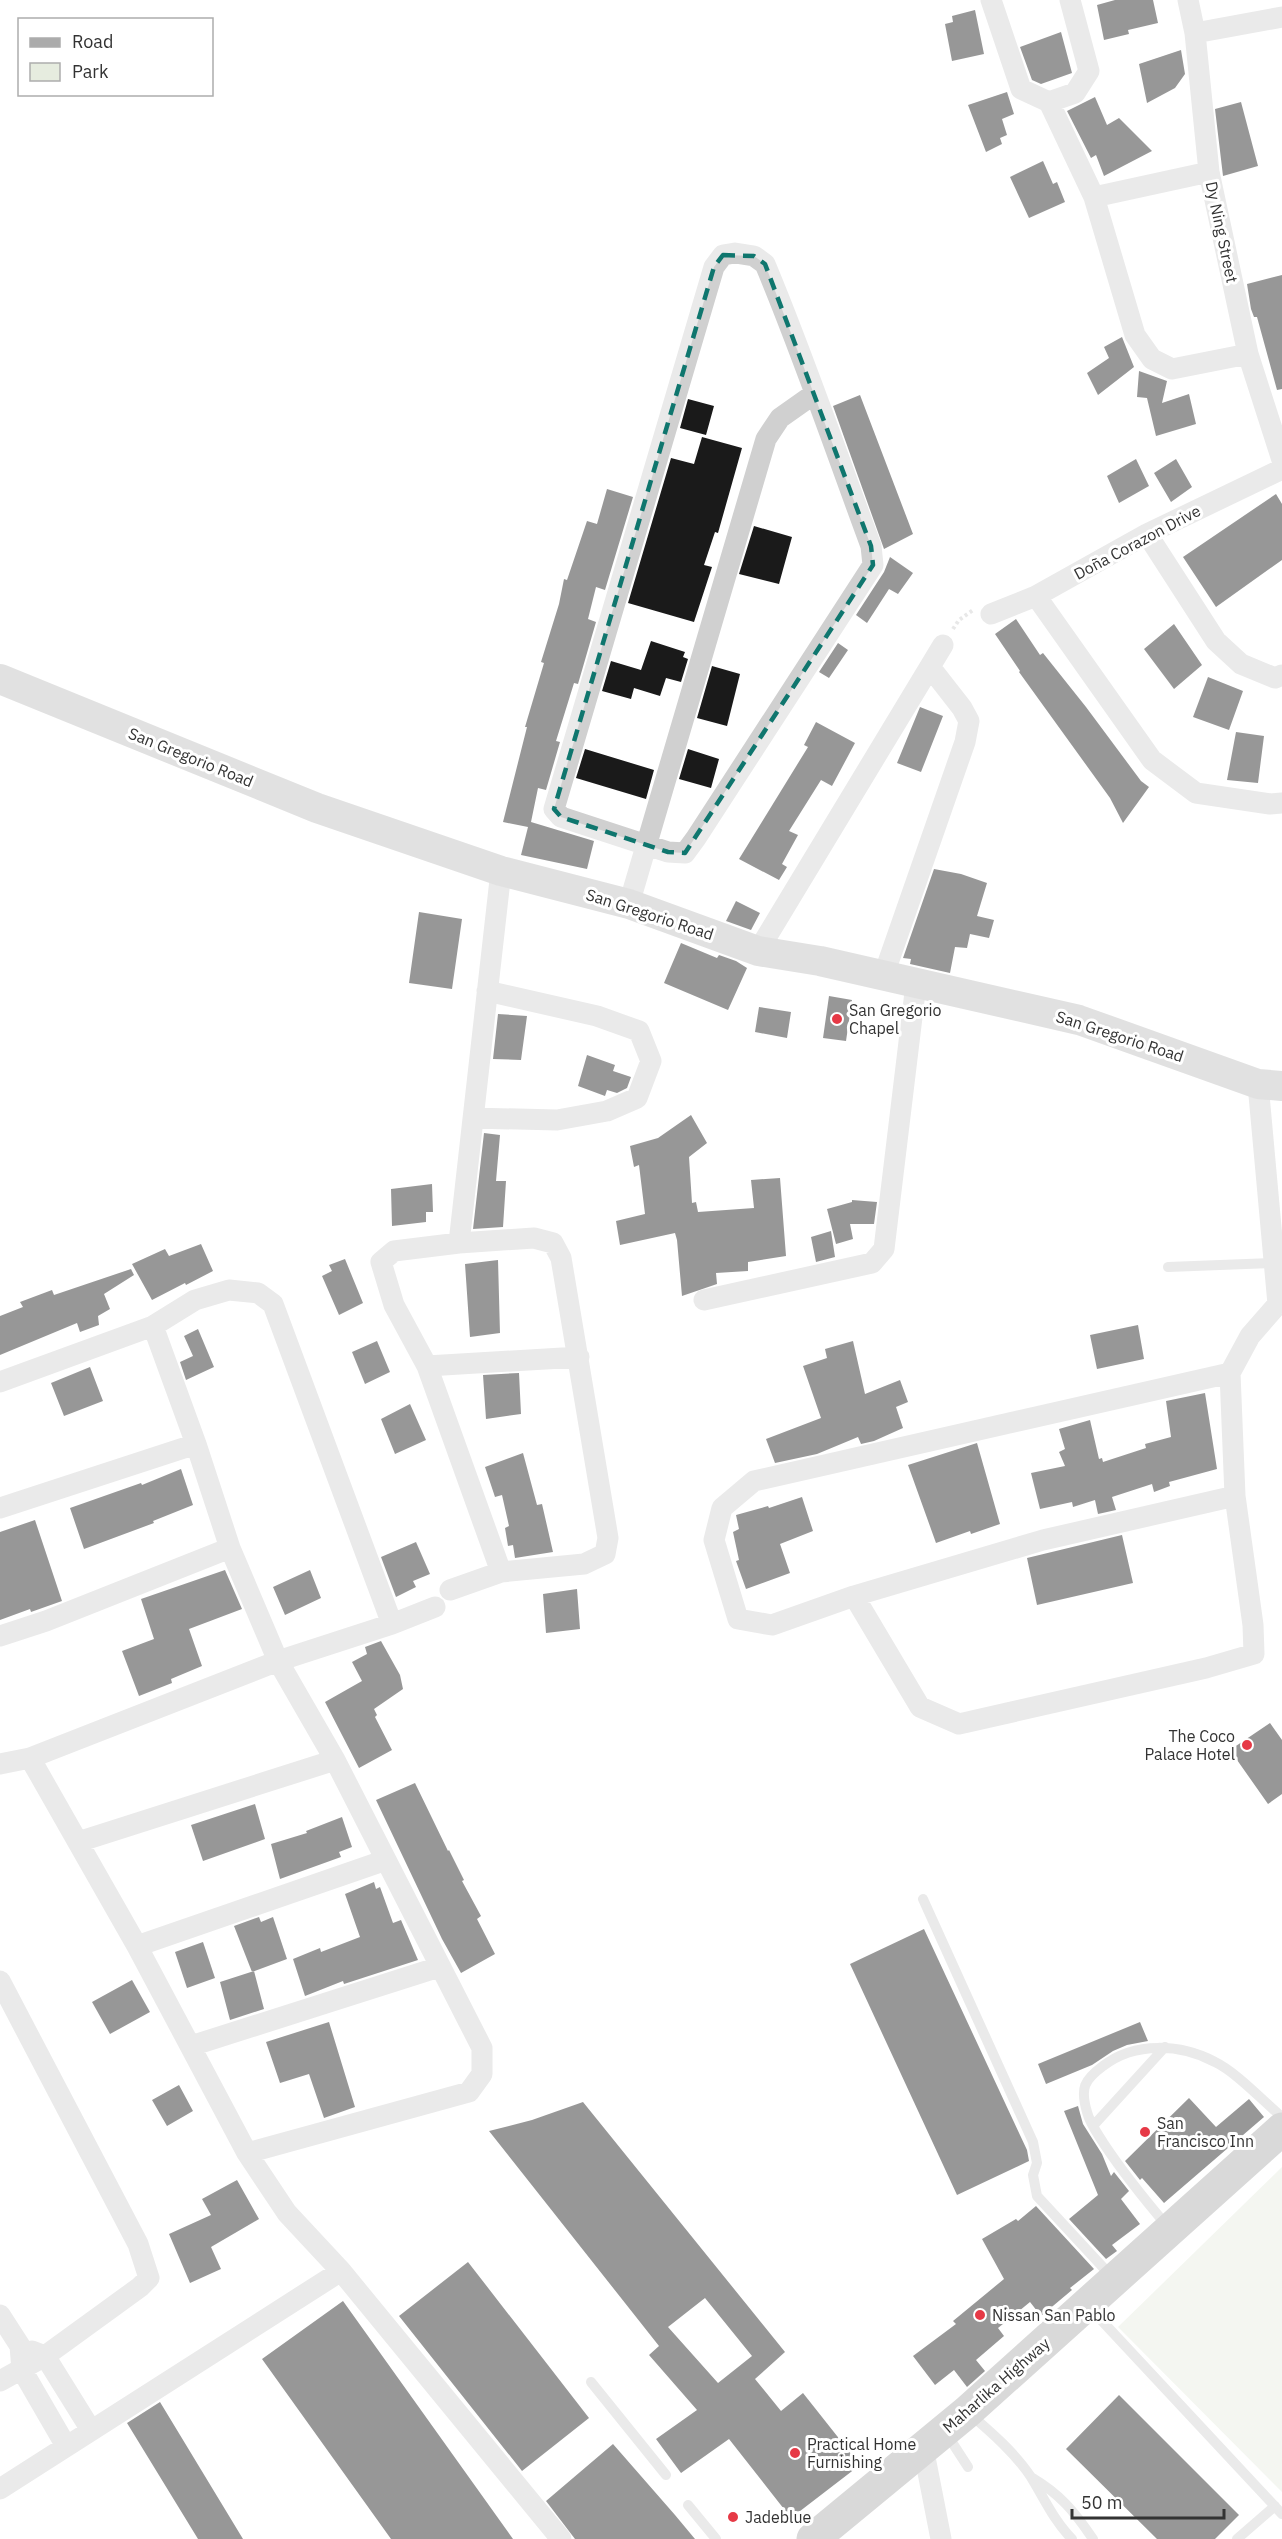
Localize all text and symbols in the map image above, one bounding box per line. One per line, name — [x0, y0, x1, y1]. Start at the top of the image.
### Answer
legend — [18, 18, 213, 96]
text: Road — [72, 30, 113, 53]
text: Park — [72, 60, 109, 83]
street label: Dy Ning Street — [1202, 180, 1242, 284]
street label: Doña Corazon Drive — [1070, 500, 1204, 584]
street label: San Gregorio Road — [126, 723, 256, 791]
street label: San Gregorio Road — [584, 884, 716, 944]
place label: San Gregorio Chapel — [849, 1000, 942, 1038]
street label: San Gregorio Road — [1054, 1006, 1186, 1066]
marker: San Gregorio Chapel — [830, 1012, 844, 1026]
place label: The Coco Palace Hotel — [1145, 1726, 1235, 1764]
marker: The Coco Palace Hotel — [1240, 1738, 1254, 1752]
place label: San Francisco Inn — [1157, 2113, 1254, 2151]
marker: San Francisco Inn — [1138, 2125, 1152, 2139]
place label: Nissan San Pablo — [992, 2305, 1116, 2325]
marker: Nissan San Pablo — [973, 2308, 987, 2322]
street label: Maharlika Highway — [938, 2333, 1054, 2437]
place label: Practical Home Furnishing — [807, 2434, 917, 2472]
marker: Practical Home Furnishing — [788, 2446, 802, 2460]
scale bar — [1072, 2482, 1224, 2520]
text: 50 m — [1081, 2491, 1123, 2514]
place label: Jadeblue — [745, 2507, 811, 2527]
marker: Jadeblue — [726, 2510, 740, 2524]

